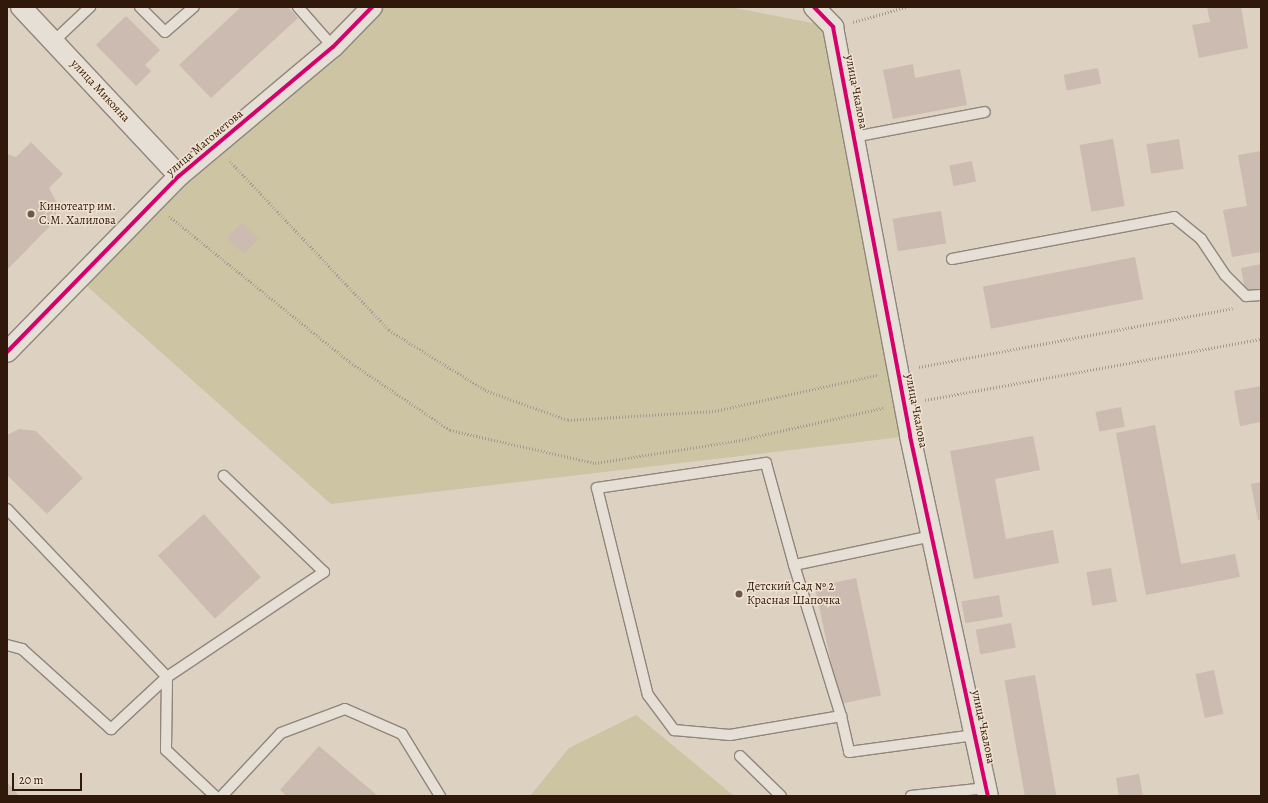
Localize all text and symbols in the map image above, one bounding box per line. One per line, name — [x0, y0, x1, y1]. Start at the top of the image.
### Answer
street label: улица Чкалова — [842, 54, 870, 130]
street label: улица Микояна — [67, 57, 133, 125]
street label: улица Магометова — [164, 107, 246, 179]
place label: Кинотеатр им. С.М. Халилова — [39, 200, 116, 228]
marker: Кинотеатр им. С.М. Халилова — [26, 209, 36, 219]
street label: улица Чкалова — [902, 373, 930, 449]
place label: Детский Сад № 2 Красная Шапочка — [747, 580, 840, 608]
marker: Детский Сад № 2 Красная Шапочка — [734, 589, 744, 599]
street label: улица Чкалова — [968, 689, 998, 765]
scale bar — [14, 765, 84, 791]
text: 20 m — [19, 772, 43, 788]

